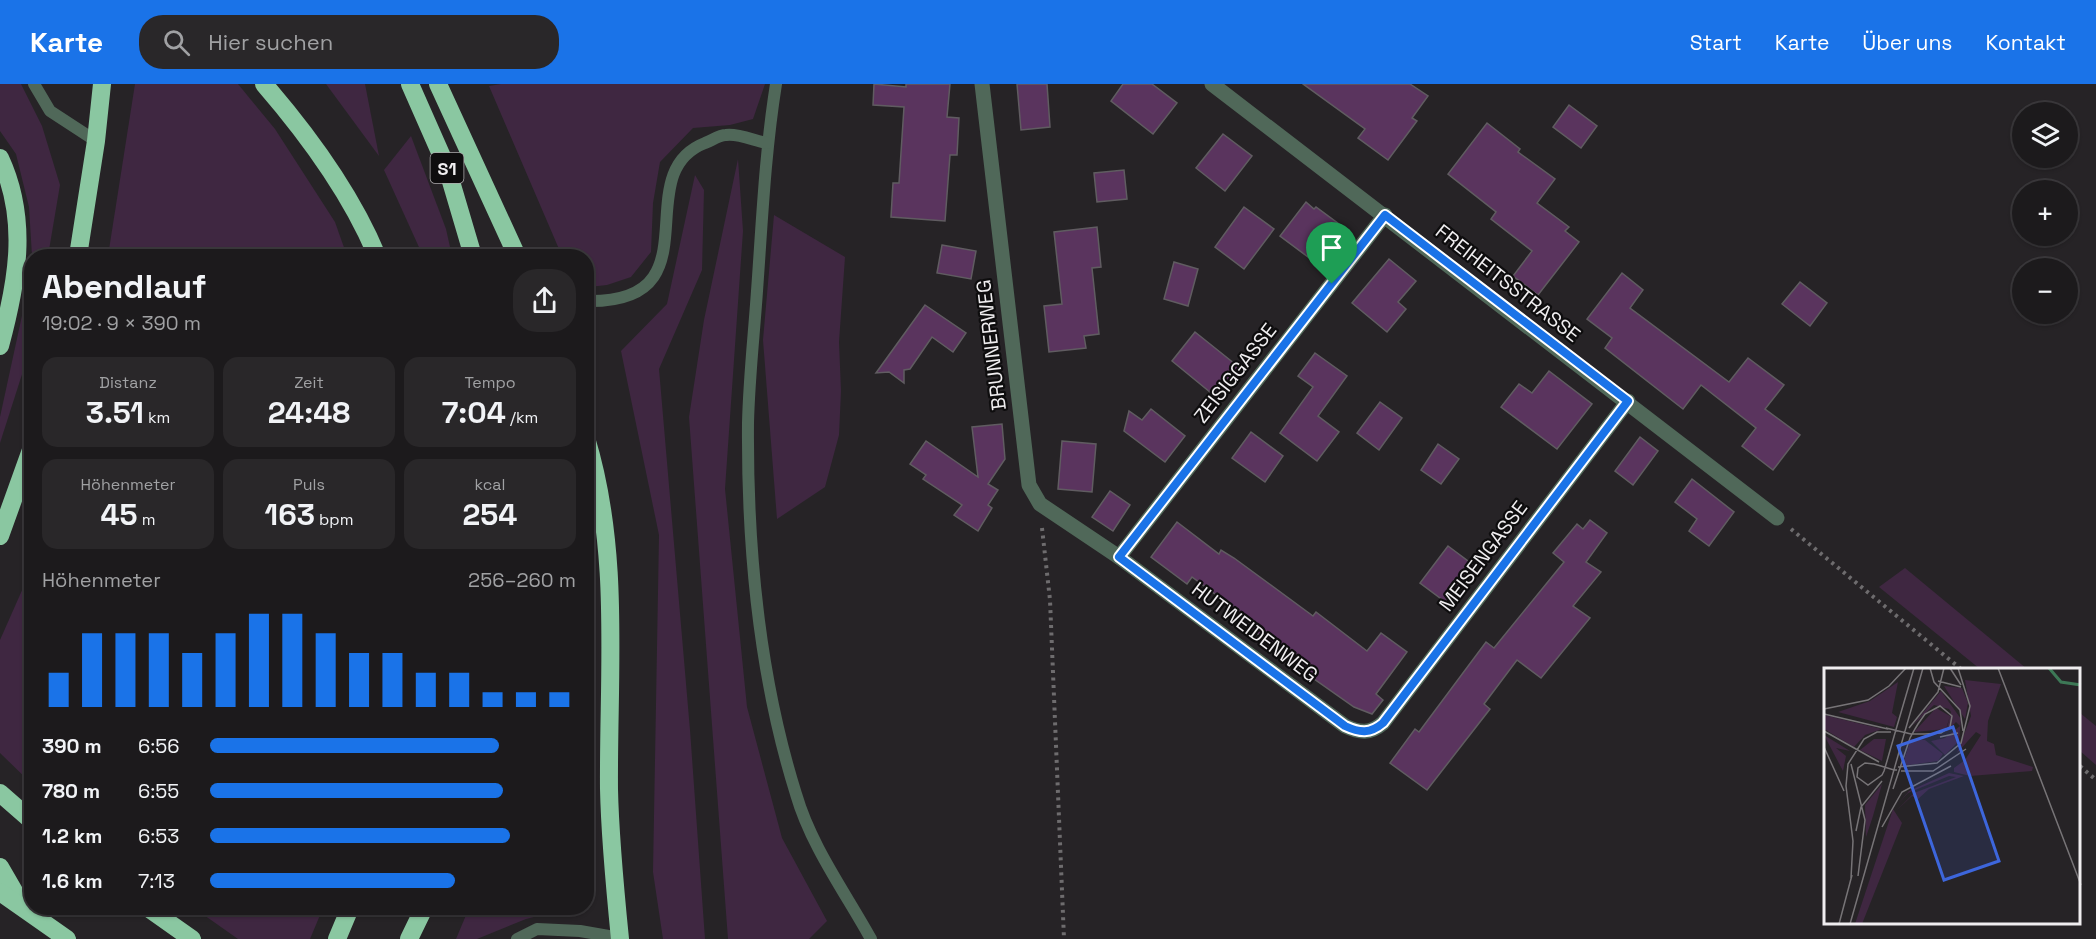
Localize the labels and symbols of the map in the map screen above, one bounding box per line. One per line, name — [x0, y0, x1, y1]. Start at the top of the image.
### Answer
road number: S1 — [430, 153, 464, 183]
street label: FREIHEITSSTRASSE — [1430, 218, 1586, 348]
pin — [1306, 222, 1357, 284]
street label: BRUNNERWEG — [970, 278, 1012, 412]
street label: ZEISIGGASSE — [1188, 318, 1282, 428]
street label: MEISENGASSE — [1433, 496, 1533, 616]
street label: HUTWEIDENWEG — [1187, 576, 1323, 688]
inset map — [1824, 668, 2081, 924]

